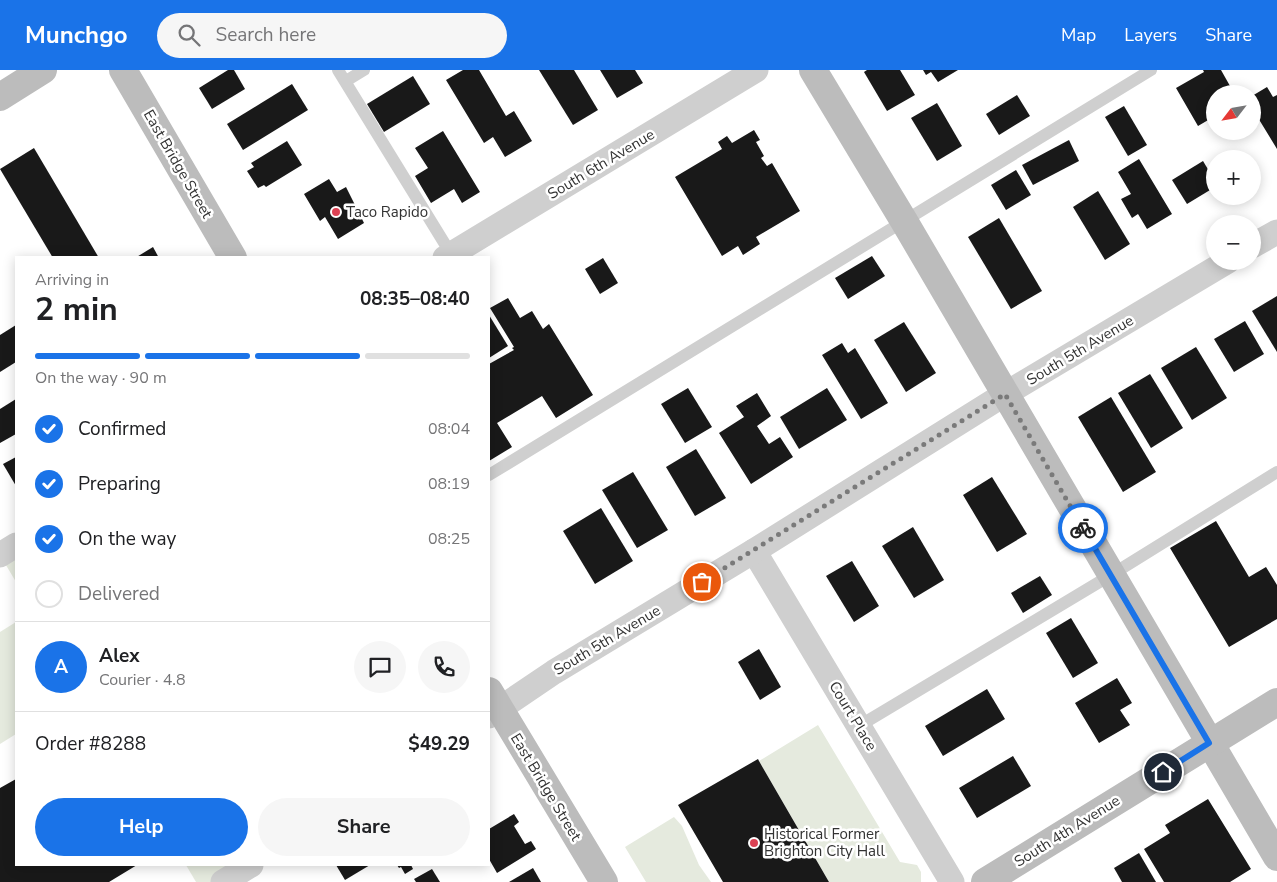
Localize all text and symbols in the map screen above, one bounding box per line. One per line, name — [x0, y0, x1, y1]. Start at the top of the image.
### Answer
search box — [157, 13, 507, 58]
text: Munchgo — [25, 19, 127, 51]
icon: search — [175, 21, 203, 49]
text: Search here — [215, 22, 316, 48]
text: Map — [1061, 23, 1096, 47]
text: Layers — [1124, 23, 1177, 47]
text: Share — [1205, 23, 1252, 47]
north arrow — [1206, 85, 1261, 140]
map controls — [1206, 85, 1261, 270]
street label: East Bridge Street — [139, 106, 218, 223]
street label: South 6th Avenue — [544, 124, 658, 204]
button: + — [1206, 150, 1261, 205]
place label: Taco Rapido — [346, 202, 428, 222]
marker: Taco Rapido — [330, 206, 342, 218]
button: − — [1206, 215, 1261, 270]
text: Arriving in — [35, 269, 109, 291]
text: 08:35–08:40 — [360, 286, 470, 312]
text: 2 min — [35, 288, 118, 331]
street label: South 5th Avenue — [1023, 310, 1137, 390]
text: On the way · 90 m — [35, 367, 167, 389]
icon: check — [35, 415, 63, 443]
text: Confirmed — [78, 416, 166, 442]
text: 08:04 — [428, 418, 470, 440]
icon: check — [35, 470, 63, 498]
text: Preparing — [78, 471, 161, 497]
text: 08:19 — [428, 473, 470, 495]
courier — [1058, 503, 1108, 553]
icon: bike — [1069, 514, 1097, 542]
icon: check — [35, 525, 63, 553]
text: On the way — [78, 526, 176, 552]
text: 08:25 — [428, 528, 470, 550]
pin — [681, 561, 723, 603]
icon: bag — [688, 568, 716, 596]
text: Delivered — [78, 581, 160, 607]
street label: South 5th Avenue — [550, 600, 664, 680]
button: chat — [354, 641, 406, 693]
button: phone — [418, 641, 470, 693]
text: Alex — [99, 643, 140, 669]
text: A — [54, 654, 68, 680]
text: Courier · 4.8 — [99, 669, 185, 691]
street label: Court Place — [824, 677, 882, 755]
street label: East Bridge Street — [506, 730, 586, 845]
text: Order #8288 — [35, 731, 146, 757]
text: $49.29 — [408, 731, 470, 757]
pin — [1142, 751, 1184, 793]
icon: home — [1149, 758, 1177, 786]
street label: South 4th Avenue — [1010, 790, 1124, 872]
button: Help — [35, 798, 248, 856]
button: Share — [258, 798, 470, 856]
place label: Historical Former Brighton City Hall — [764, 824, 885, 861]
marker: Historical Former Brighton City Hall — [748, 837, 760, 849]

